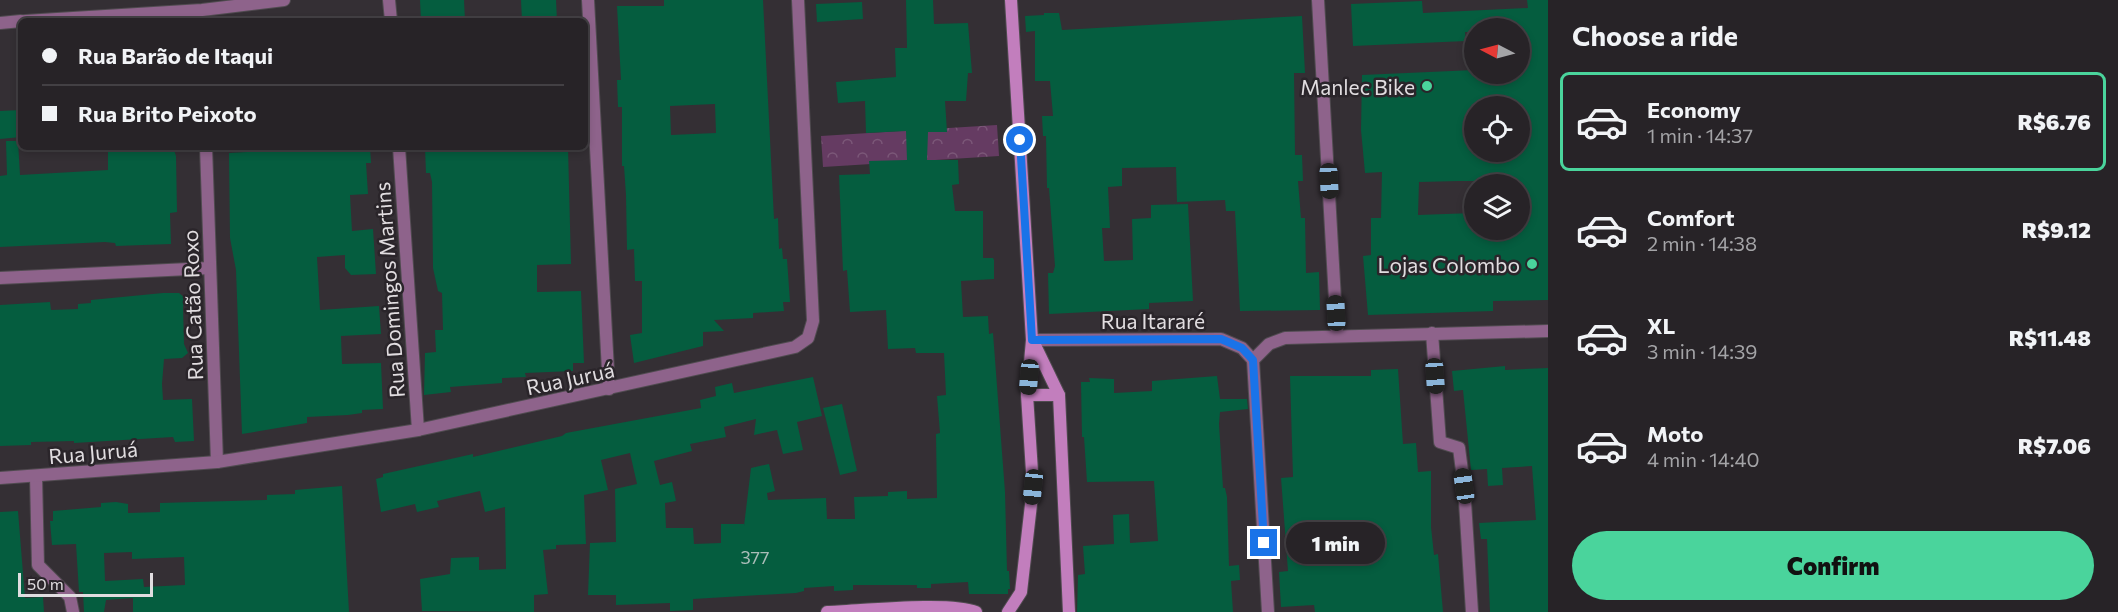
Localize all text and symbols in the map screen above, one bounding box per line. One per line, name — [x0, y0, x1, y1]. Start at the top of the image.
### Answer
north arrow — [1464, 18, 1530, 84]
map controls — [1464, 18, 1530, 240]
text: Choose a ride — [1572, 19, 1738, 52]
text: Rua Barão de Itaqui — [78, 42, 273, 69]
place label: Manlec Bike — [1300, 74, 1415, 99]
marker: Manlec Bike — [1420, 79, 1434, 93]
icon: car — [1575, 95, 1629, 149]
button: locate — [1464, 96, 1530, 162]
text: Economy — [1647, 96, 1741, 123]
text: Rua Brito Peixoto — [78, 100, 257, 127]
text: R$6.76 — [2017, 108, 2091, 135]
text: 1 min · 14:37 — [1647, 123, 1753, 147]
route start — [1006, 126, 1033, 153]
car — [1319, 163, 1339, 199]
button: layers — [1464, 174, 1530, 240]
street label: Rua Domingos Martins — [369, 181, 409, 399]
icon: car — [1575, 203, 1629, 257]
text: Comfort — [1647, 204, 1735, 231]
text: R$9.12 — [2022, 216, 2091, 243]
street label: Rua Catão Roxo — [177, 229, 207, 381]
text: 2 min · 14:38 — [1647, 231, 1757, 255]
place label: Lojas Colombo — [1377, 252, 1520, 277]
marker: Lojas Colombo — [1525, 257, 1539, 271]
car — [1326, 295, 1346, 331]
street label: Rua Itararé — [1101, 308, 1205, 333]
icon: car — [1575, 311, 1629, 365]
text: XL — [1647, 312, 1675, 339]
text: R$11.48 — [2009, 324, 2091, 351]
text: 3 min · 14:39 — [1647, 339, 1758, 363]
street label: Rua Juruá — [524, 356, 616, 400]
car — [1425, 357, 1445, 395]
car — [1018, 358, 1040, 396]
icon: car — [1575, 419, 1629, 473]
text: Moto — [1647, 420, 1703, 447]
text: R$7.06 — [2018, 432, 2091, 459]
street label: Rua Juruá — [47, 436, 139, 468]
text: 4 min · 14:40 — [1647, 447, 1760, 471]
car — [1453, 467, 1475, 505]
car — [1022, 468, 1044, 506]
callout: 1 min — [1285, 522, 1384, 564]
route end — [1250, 529, 1277, 556]
text: 1 min — [1311, 531, 1360, 555]
button: Confirm — [1572, 531, 2094, 600]
house number: 377 — [740, 546, 770, 568]
scale bar — [18, 570, 153, 598]
text: 50 m — [27, 574, 64, 593]

